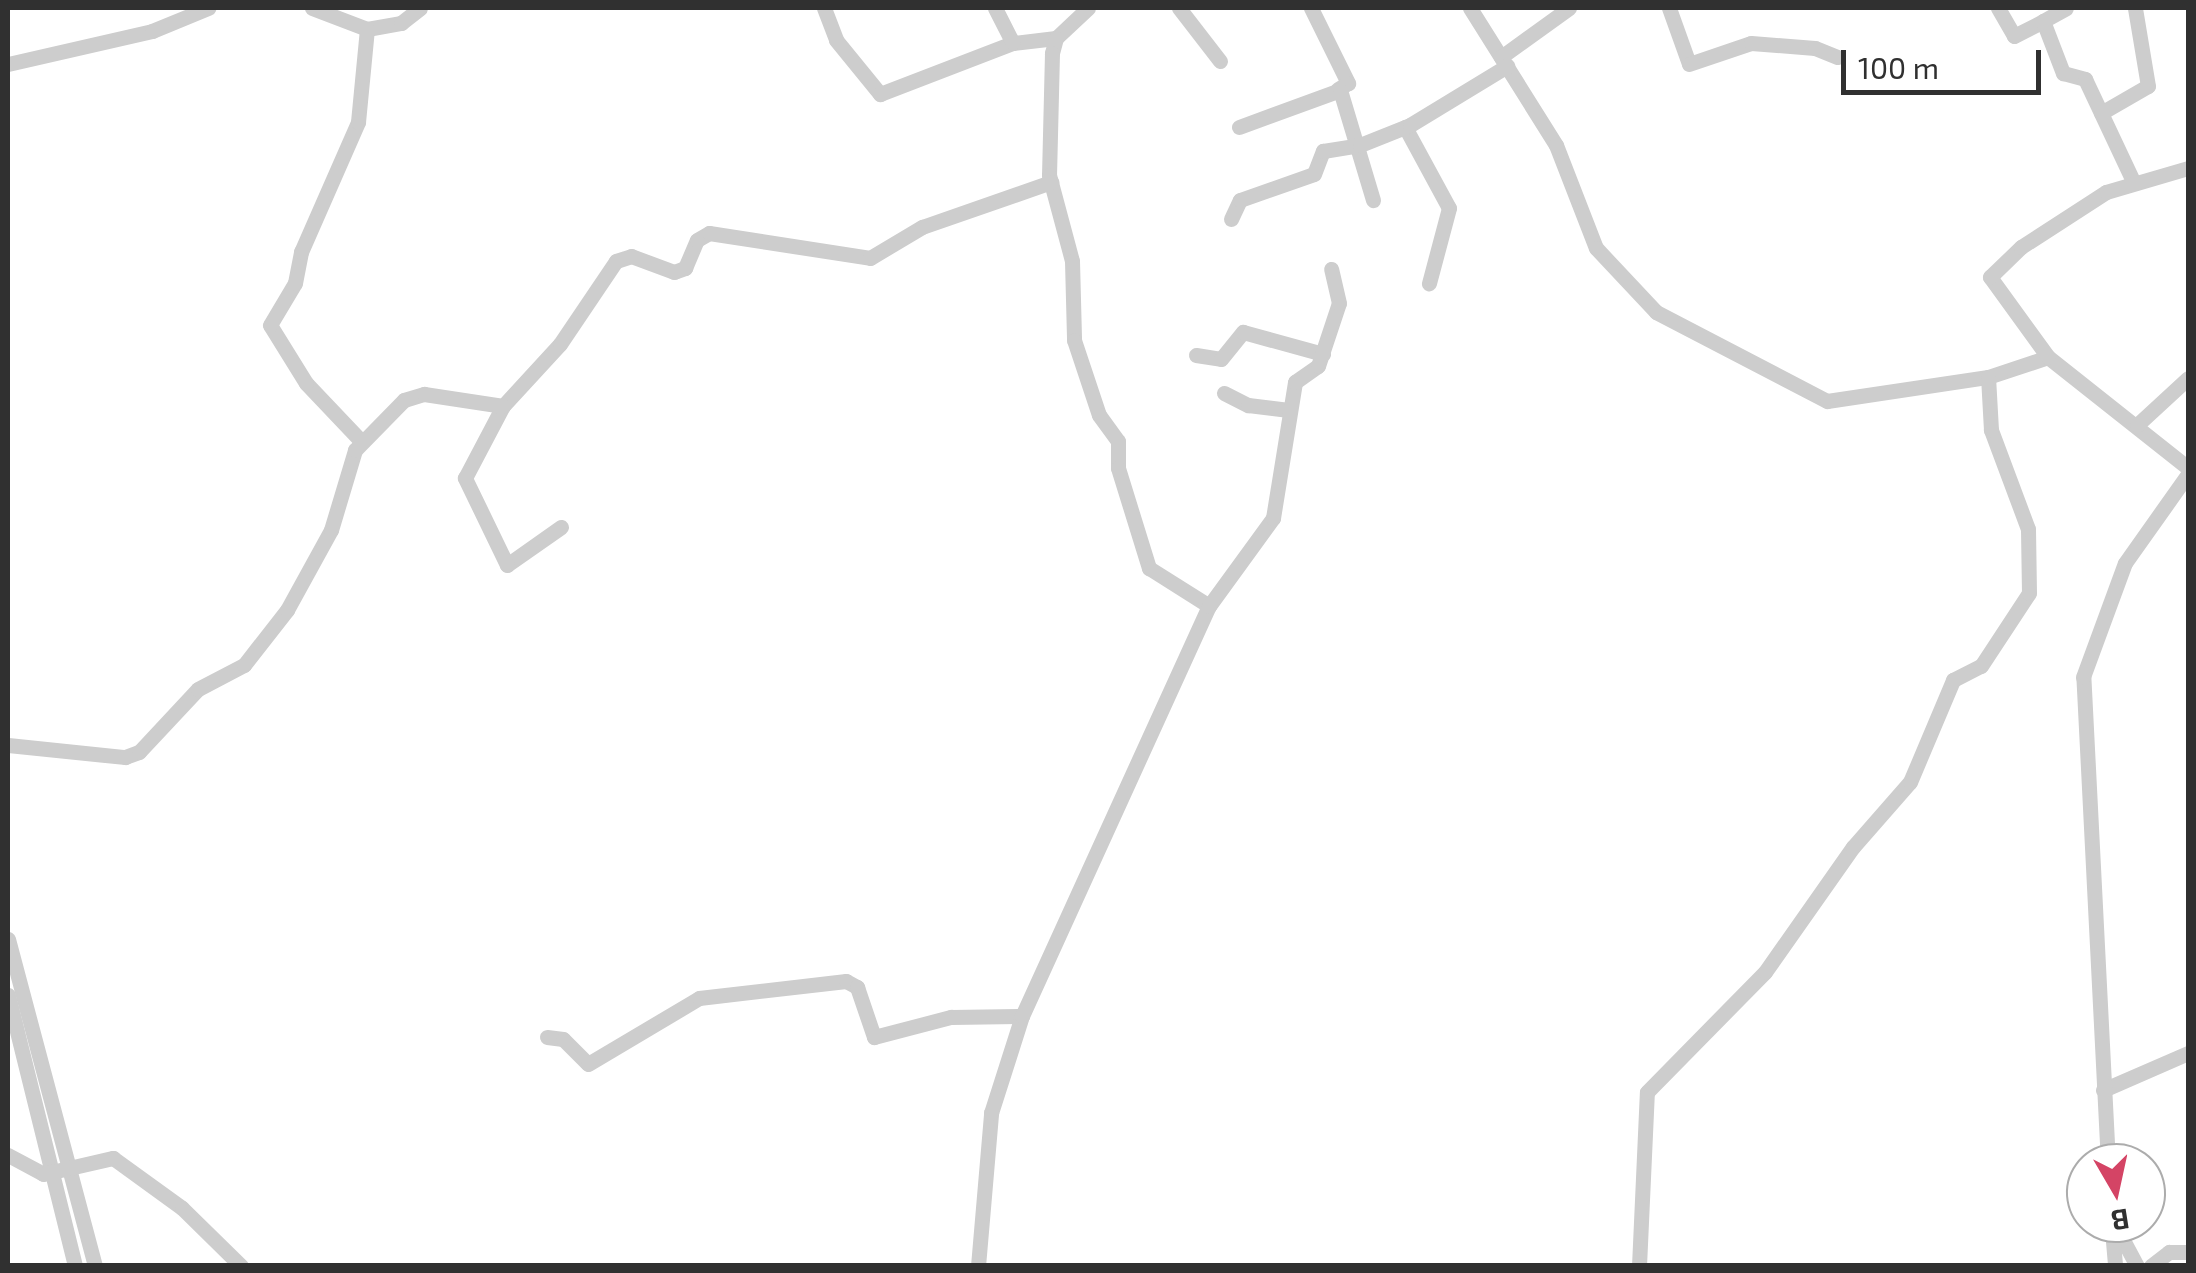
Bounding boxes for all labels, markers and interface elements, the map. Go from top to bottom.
scale bar [1846,30,2046,92]
text: 100 m [1858,49,1939,85]
north arrow [2066,1143,2166,1243]
text: B [2109,1202,2132,1239]

